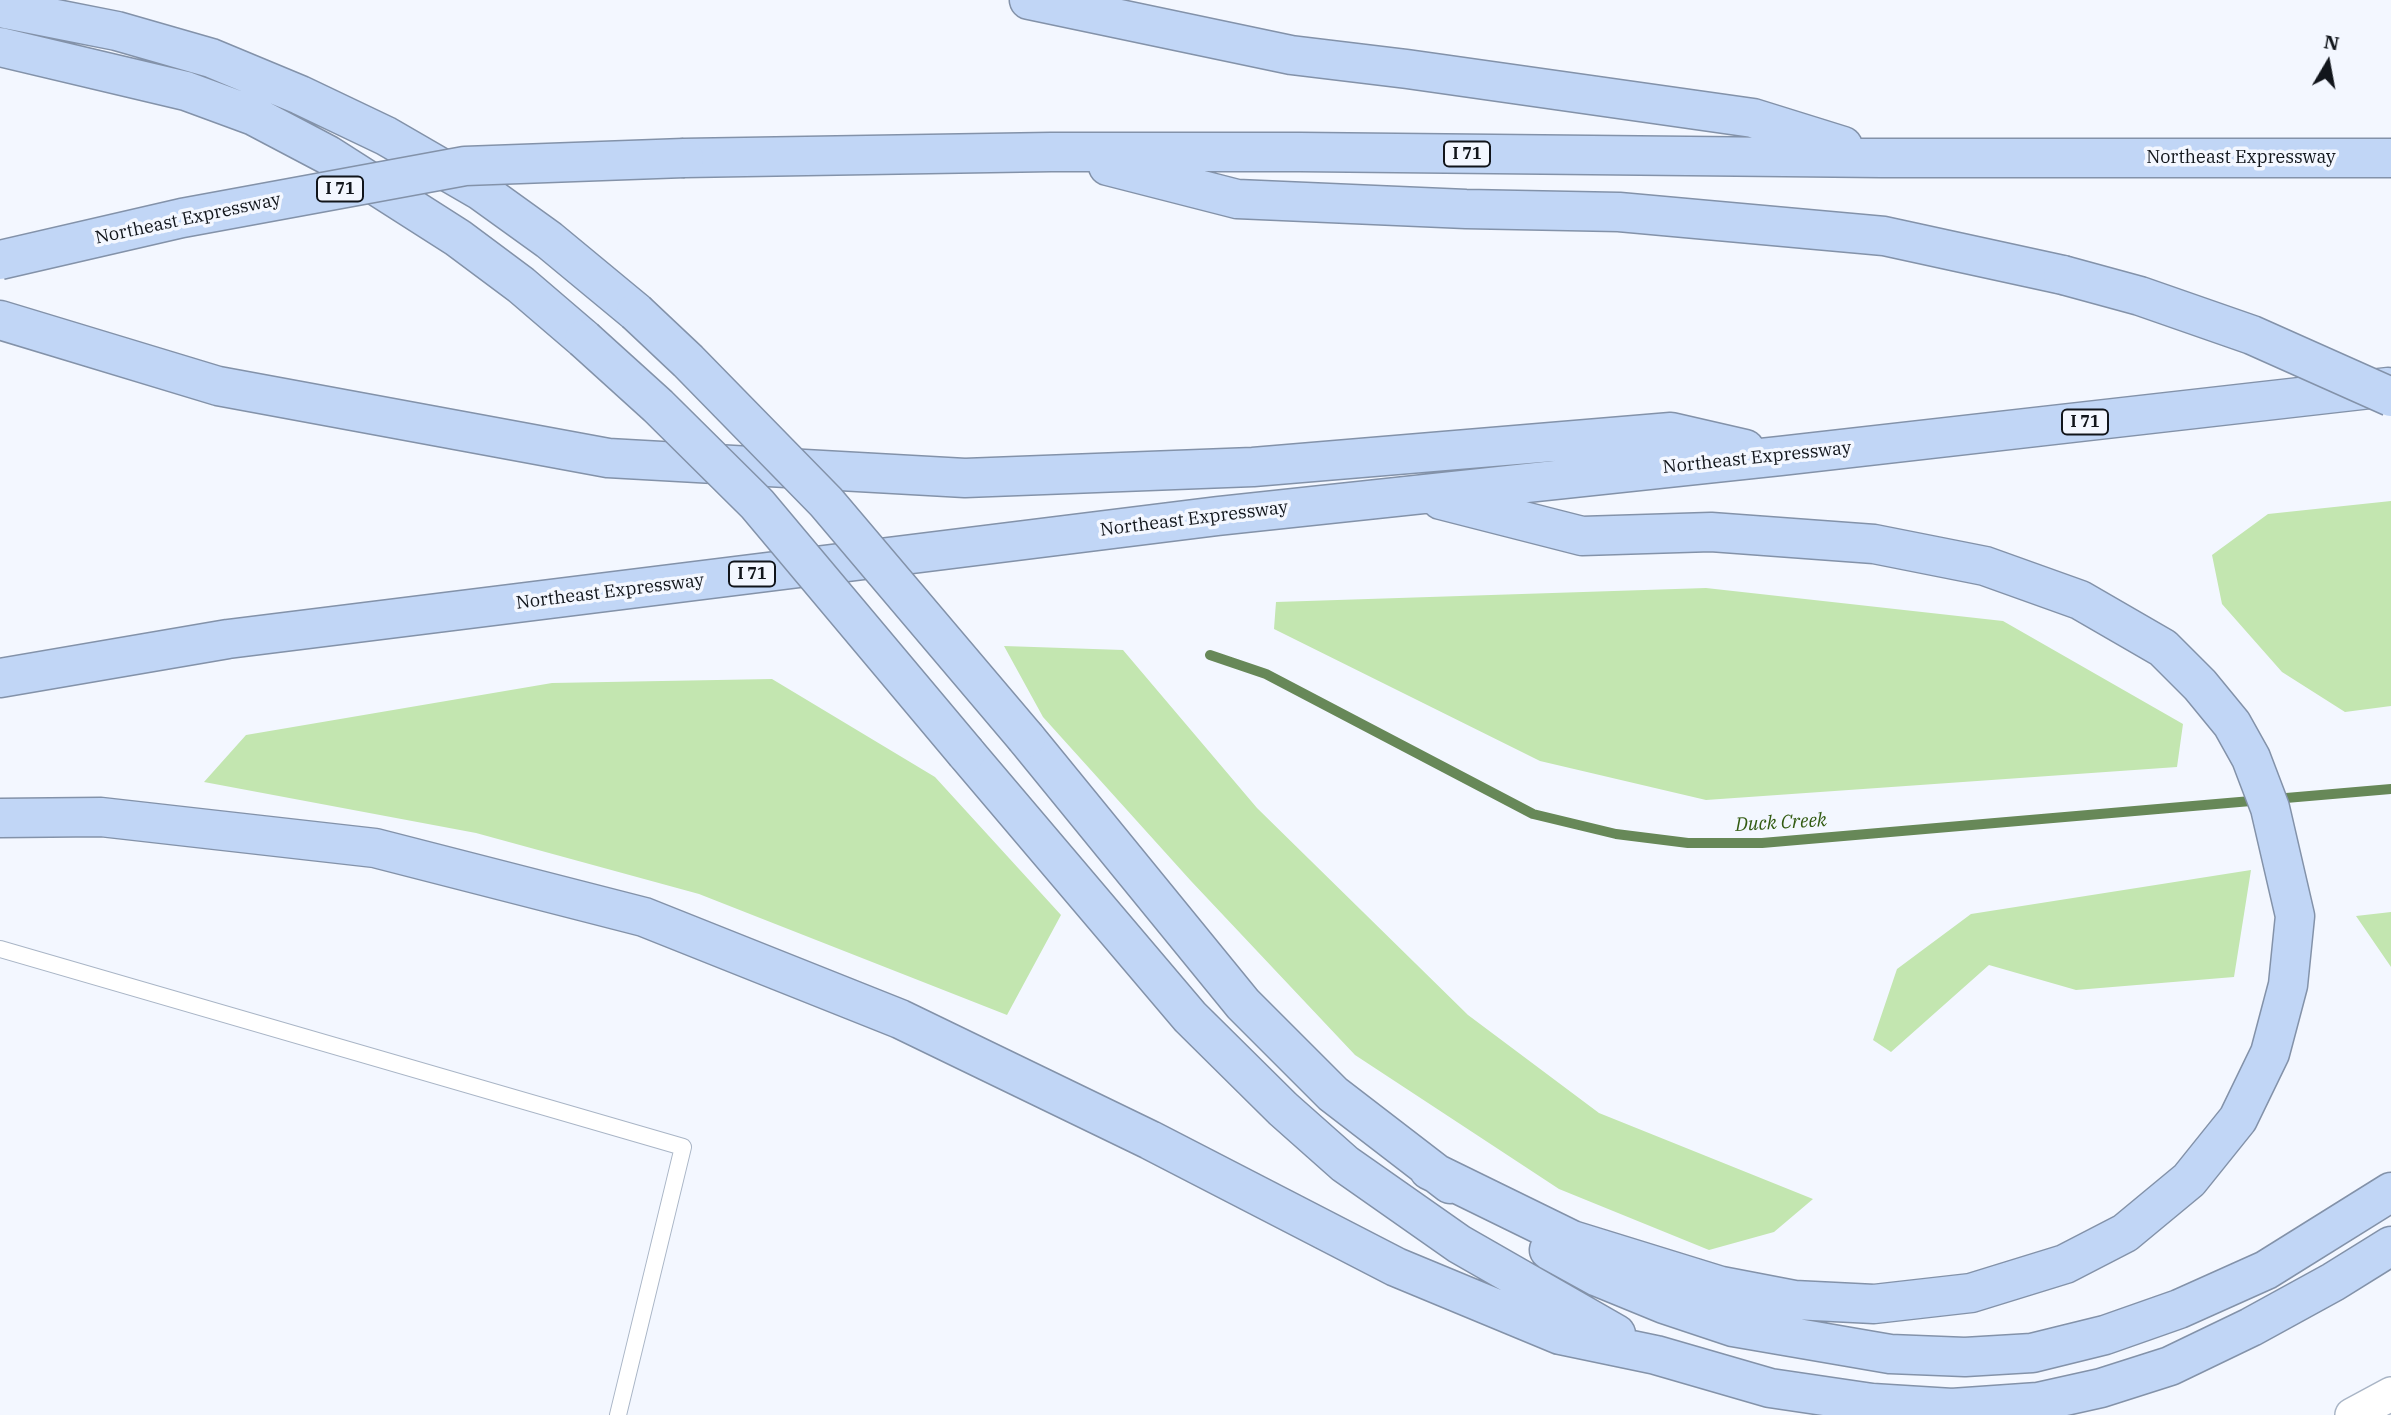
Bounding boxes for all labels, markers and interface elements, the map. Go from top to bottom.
north arrow [2293,28,2363,98]
text: N [2322,29,2341,55]
road number: I 71 [1444,142,1490,166]
street label: Northeast Expressway [2146,147,2336,169]
road number: I 71 [317,176,363,202]
street label: Northeast Expressway [93,189,283,249]
road number: I 71 [2062,410,2108,434]
street label: Northeast Expressway [1662,437,1852,479]
street label: Northeast Expressway [1099,497,1289,541]
road number: I 71 [729,562,775,586]
street label: Northeast Expressway [515,570,705,614]
water label: Duck Creek [1735,809,1827,837]

